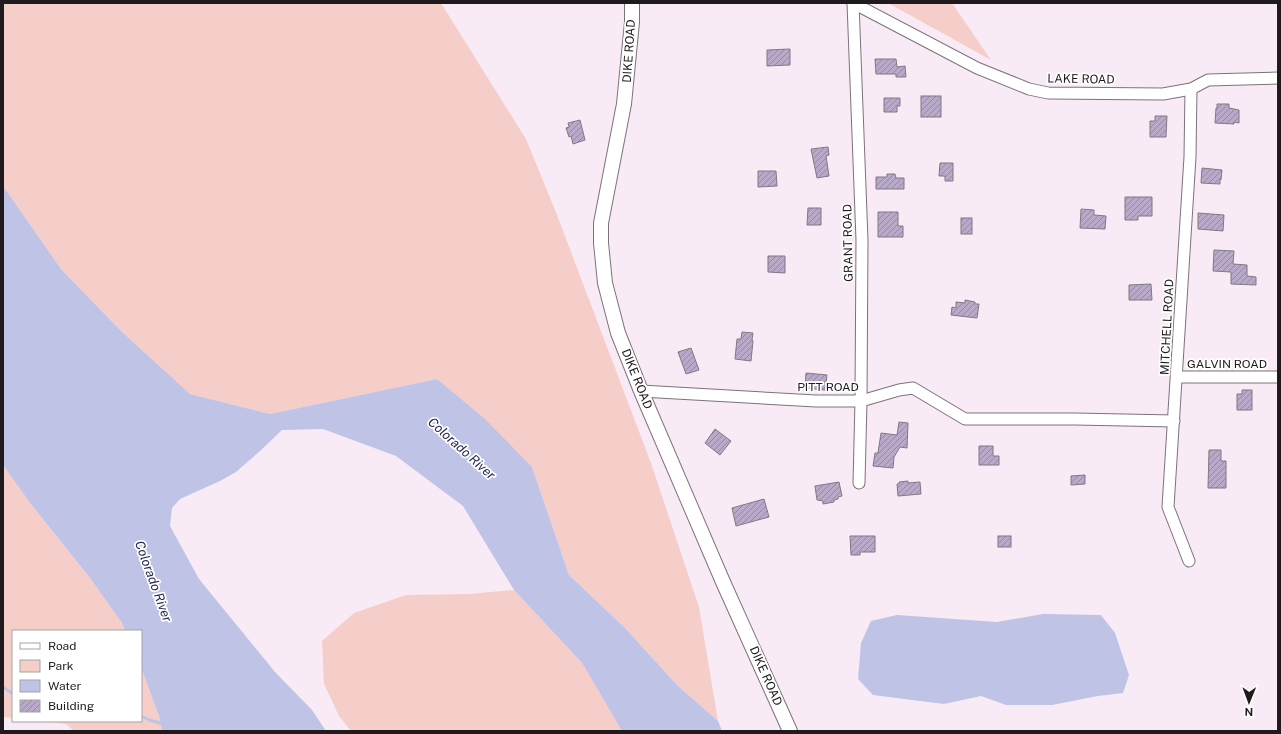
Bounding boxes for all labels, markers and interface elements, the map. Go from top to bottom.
street label: DIKE ROAD [620,19,638,83]
street label: LAKE ROAD [1047,71,1115,87]
street label: GRANT ROAD [840,204,856,282]
street label: MITCHELL ROAD [1157,279,1177,375]
street label: DIKE ROAD [619,347,655,411]
street label: GALVIN ROAD [1187,357,1267,371]
street label: PITT ROAD [797,380,859,394]
water label: Colorado River [425,414,498,483]
water label: Colorado River [132,539,175,624]
legend [12,630,142,722]
text: Road [48,639,76,653]
street label: DIKE ROAD [747,644,785,708]
text: Park [48,659,74,673]
text: Water [48,679,82,693]
north arrow [1229,682,1269,722]
text: Building [48,699,94,713]
text: N [1244,706,1253,718]

